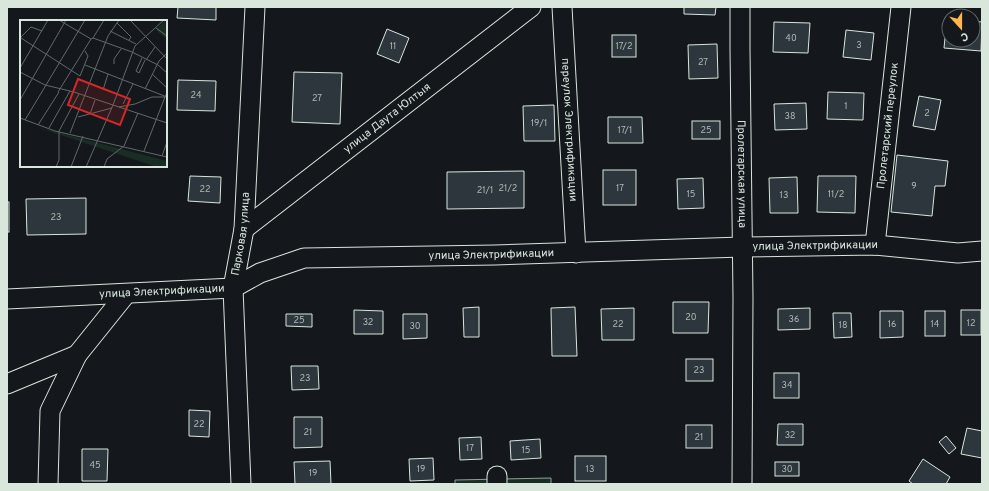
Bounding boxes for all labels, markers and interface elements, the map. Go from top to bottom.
north arrow [941,8,981,48]
inset map [20,20,167,167]
text: С [958,29,970,44]
house number: 40 [785,33,797,44]
house number: 3 [856,40,862,51]
house number: 11 [390,41,396,52]
house number: 17/2 [616,41,632,52]
house number: 27 [698,57,708,68]
street label: переулок Электрификации [558,58,580,202]
street label: Пролетарский переулок [874,62,902,190]
street label: улица Даута Юлтыя [341,80,434,156]
house number: 24 [190,90,202,101]
house number: 27 [312,93,322,104]
house number: 1 [844,101,848,112]
house number: 2 [924,108,930,119]
house number: 38 [785,111,795,122]
house number: 19/1 [531,118,547,129]
street label: Пролетарская улица [734,120,749,228]
house number: 17/1 [618,125,632,136]
house number: 25 [700,125,712,136]
house number: 9 [911,181,917,192]
house number: 21/2 [499,183,517,194]
house number: 17 [616,183,624,194]
house number: 22 [199,184,211,195]
house number: 21/1 [477,185,493,196]
house number: 15 [687,189,695,200]
house number: 11/2 [828,189,844,200]
house number: 13 [780,190,788,201]
street label: Парковая улица [228,192,253,277]
house number: 23 [51,212,61,223]
street label: улица Электрификации [752,238,878,254]
street label: улица Электрификации [428,246,554,263]
street label: улица Электрификации [99,281,225,302]
house number: 20 [685,312,697,323]
house number: 36 [789,314,799,325]
house number: 25 [293,315,305,326]
house number: 32 [363,317,373,328]
house number: 12 [967,318,975,329]
house number: 22 [612,319,624,330]
house number: 16 [888,319,896,330]
house number: 14 [931,319,940,330]
house number: 18 [839,320,847,331]
house number: 30 [409,321,421,332]
house number: 23 [694,365,704,376]
house number: 23 [300,373,310,384]
house number: 34 [781,380,793,391]
house number: 22 [193,419,205,430]
house number: 21 [304,427,312,438]
house number: 32 [785,430,795,441]
house number: 21 [695,432,703,443]
house number: 17 [466,443,474,454]
house number: 15 [522,445,530,456]
house number: 45 [89,460,101,471]
house number: 19 [417,464,425,475]
house number: 13 [586,464,594,475]
house number: 30 [781,464,793,475]
house number: 19 [309,468,317,479]

